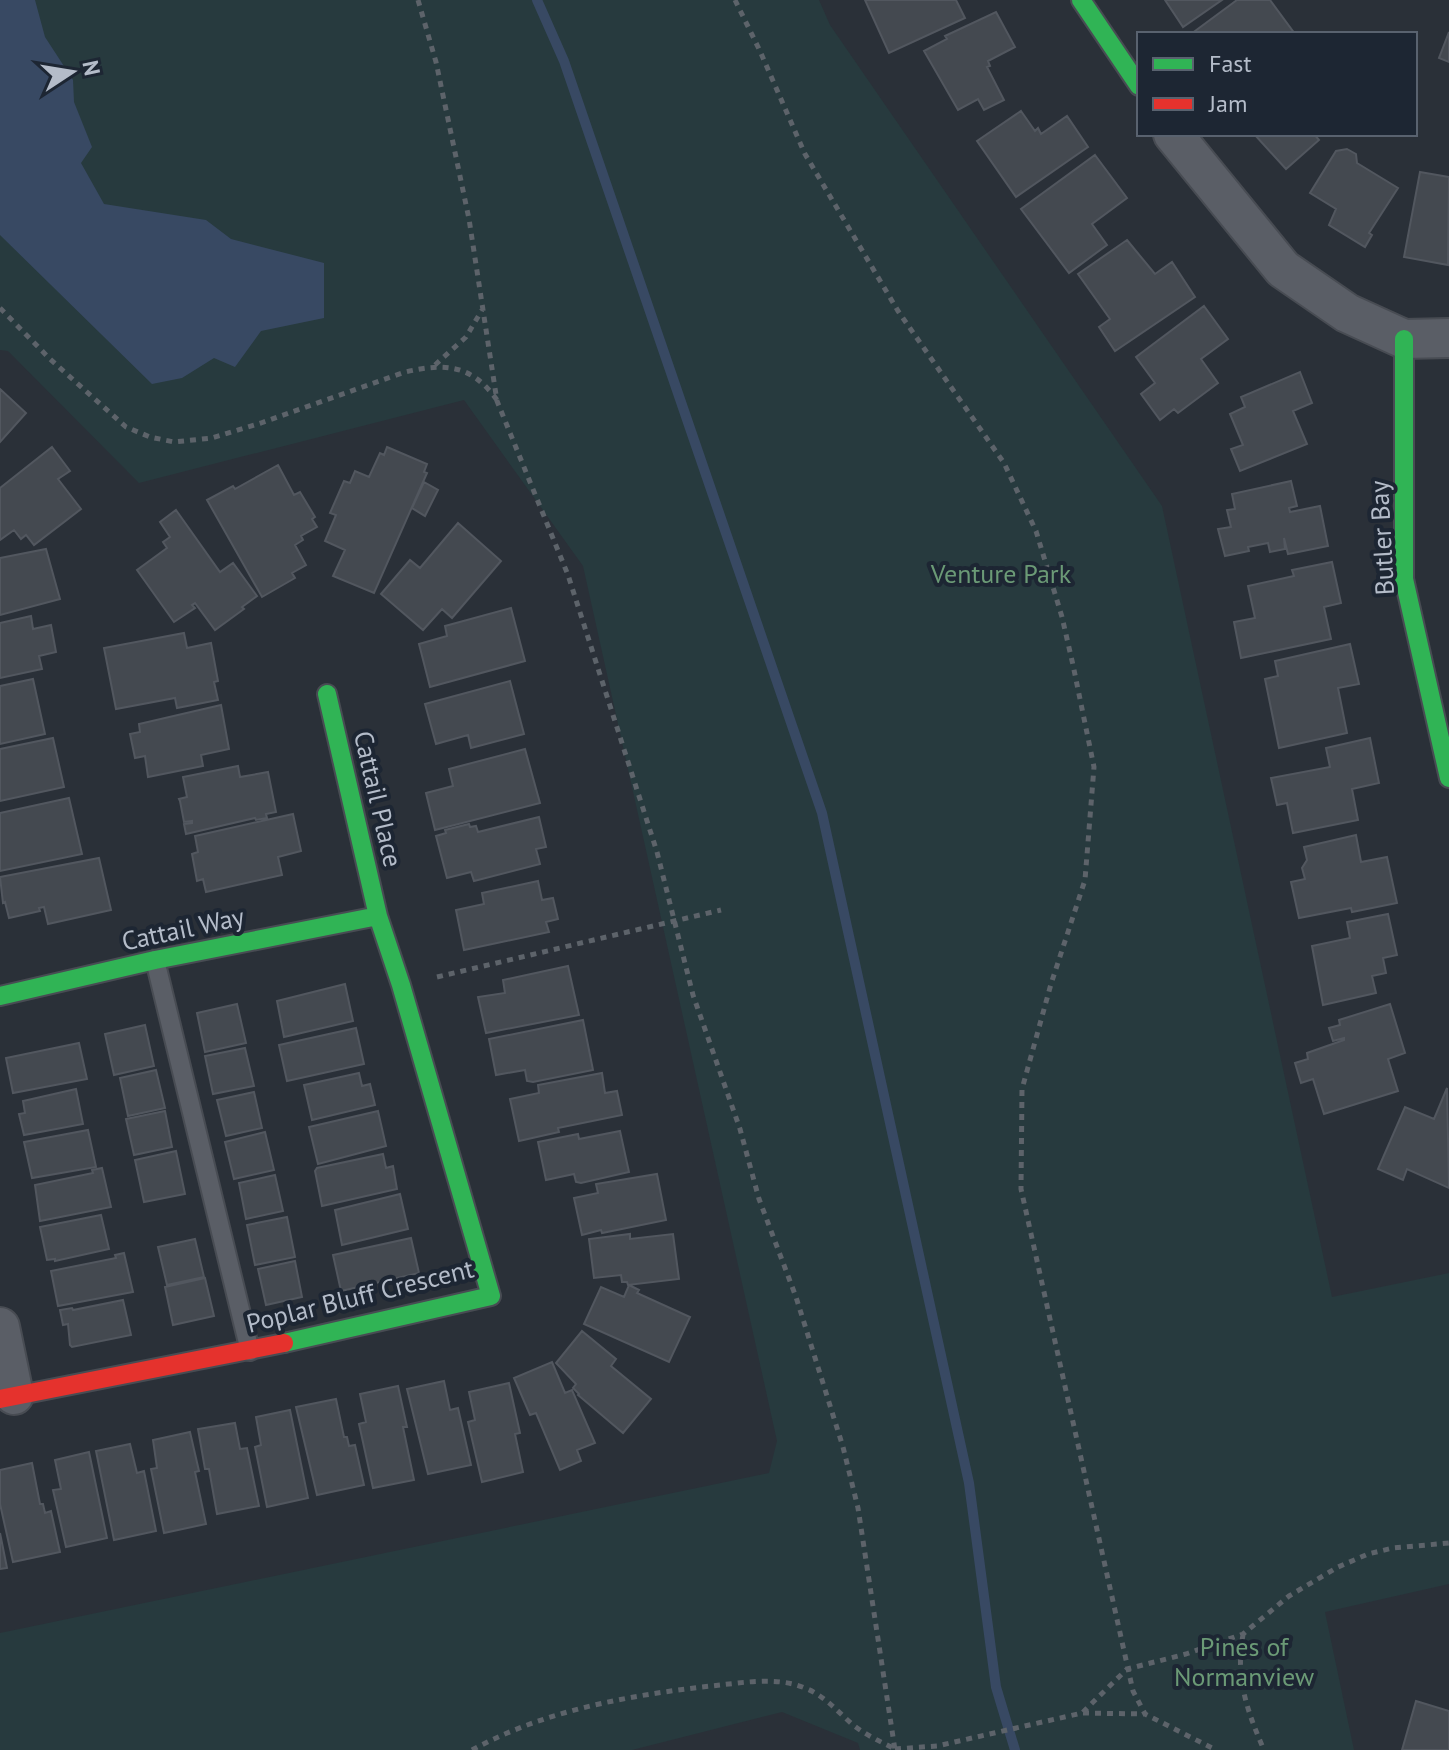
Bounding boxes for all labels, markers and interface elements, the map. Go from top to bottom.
north arrow [32,32,112,112]
legend [1137,32,1417,136]
text: Fast [1209,48,1252,79]
text: N [76,58,107,78]
text: Jam [1208,88,1247,119]
street label: Butler Bay [1362,480,1401,596]
park label: Venture Park [930,557,1072,590]
street label: Cattail Place [347,728,410,870]
street label: Cattail Way [119,899,247,958]
street label: Poplar Bluff Crescent [243,1251,477,1340]
park label: Pines of Normanview [1174,1630,1314,1693]

